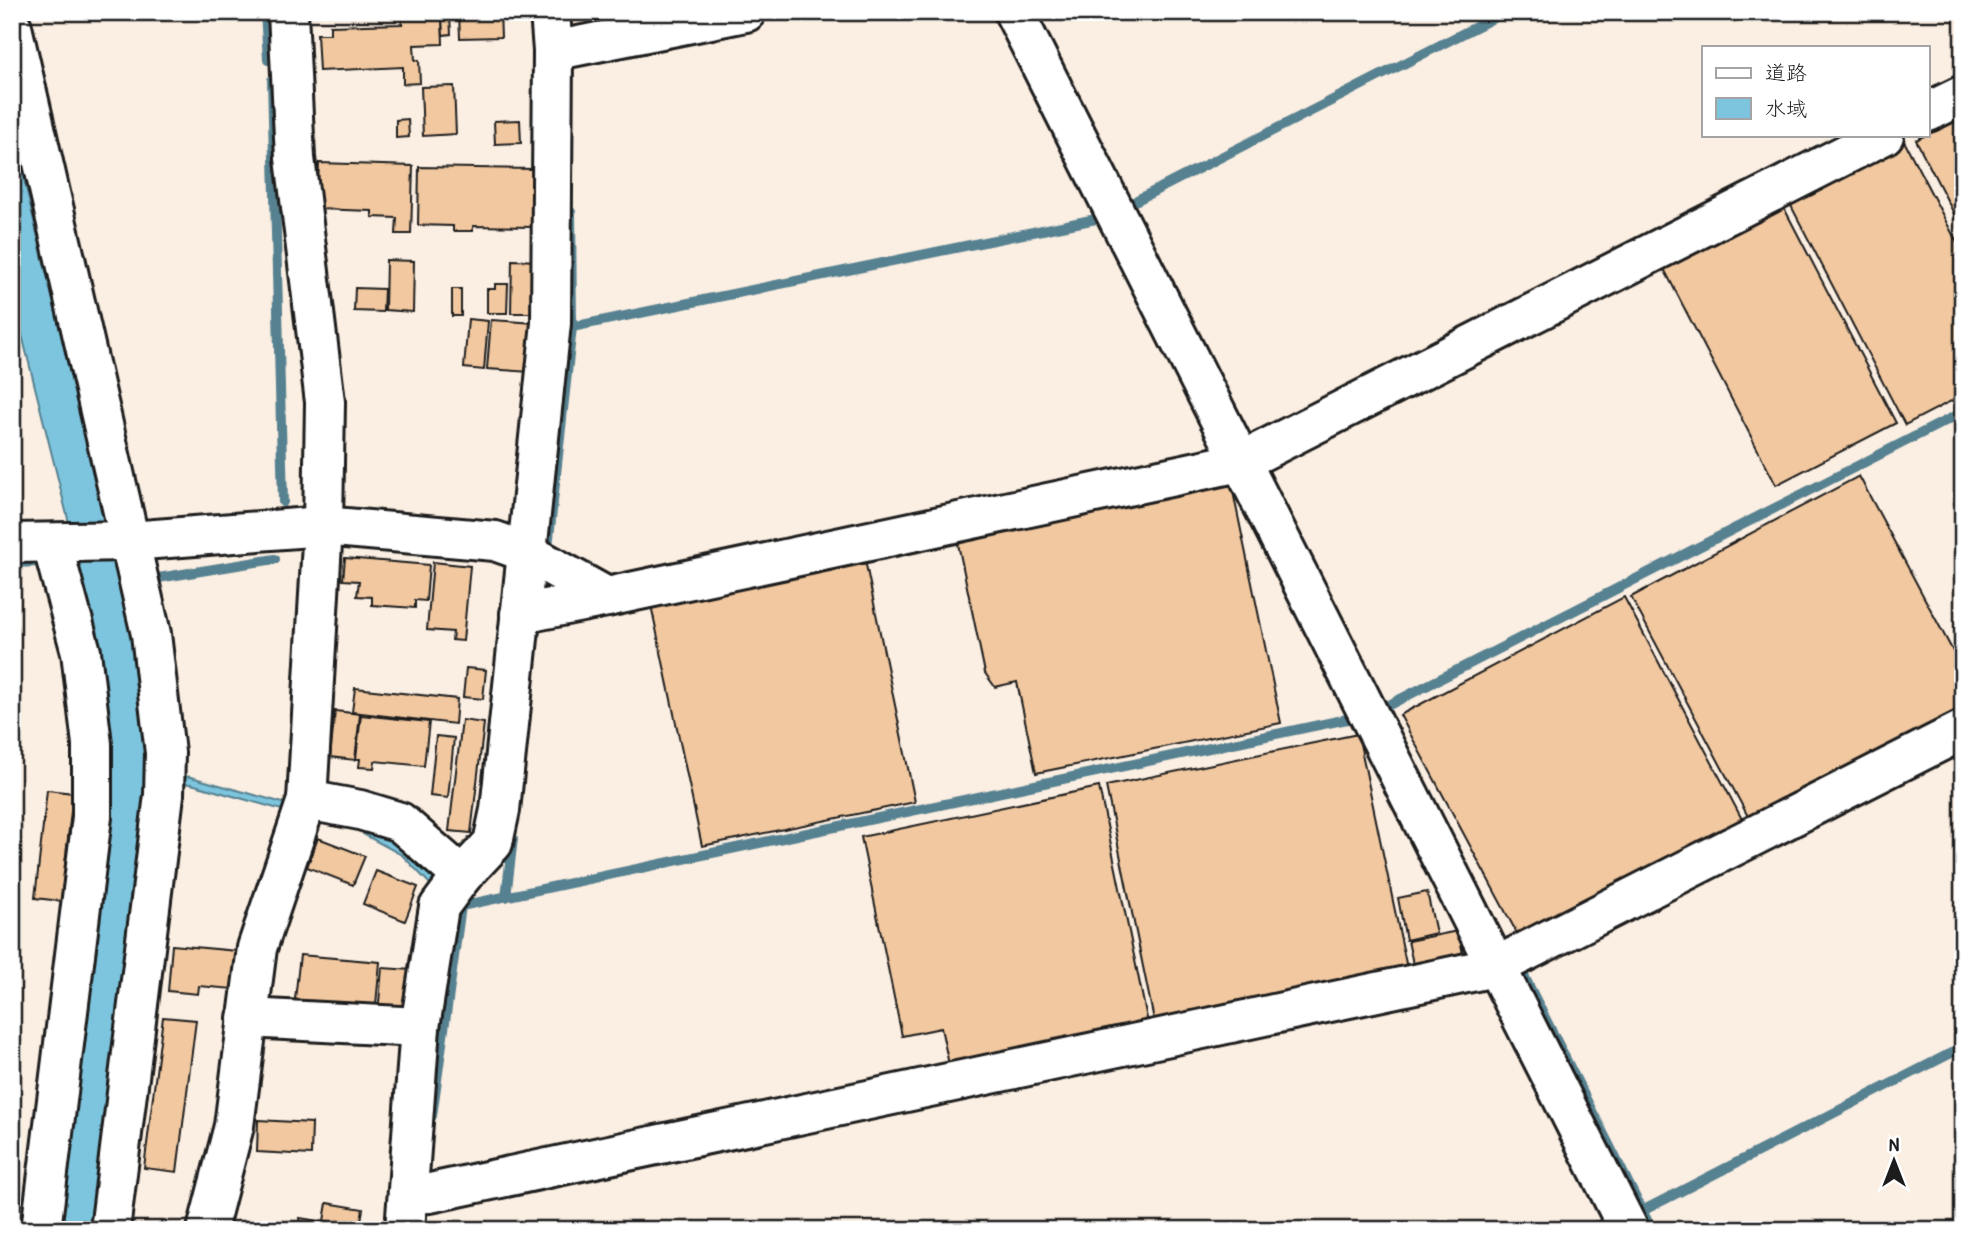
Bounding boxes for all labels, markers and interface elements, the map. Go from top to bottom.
legend [1702,46,1930,136]
text: 道路 [1765,58,1807,87]
text: 水域 [1765,94,1807,123]
north arrow [1860,1126,1930,1196]
text: N [1889,1131,1899,1157]

